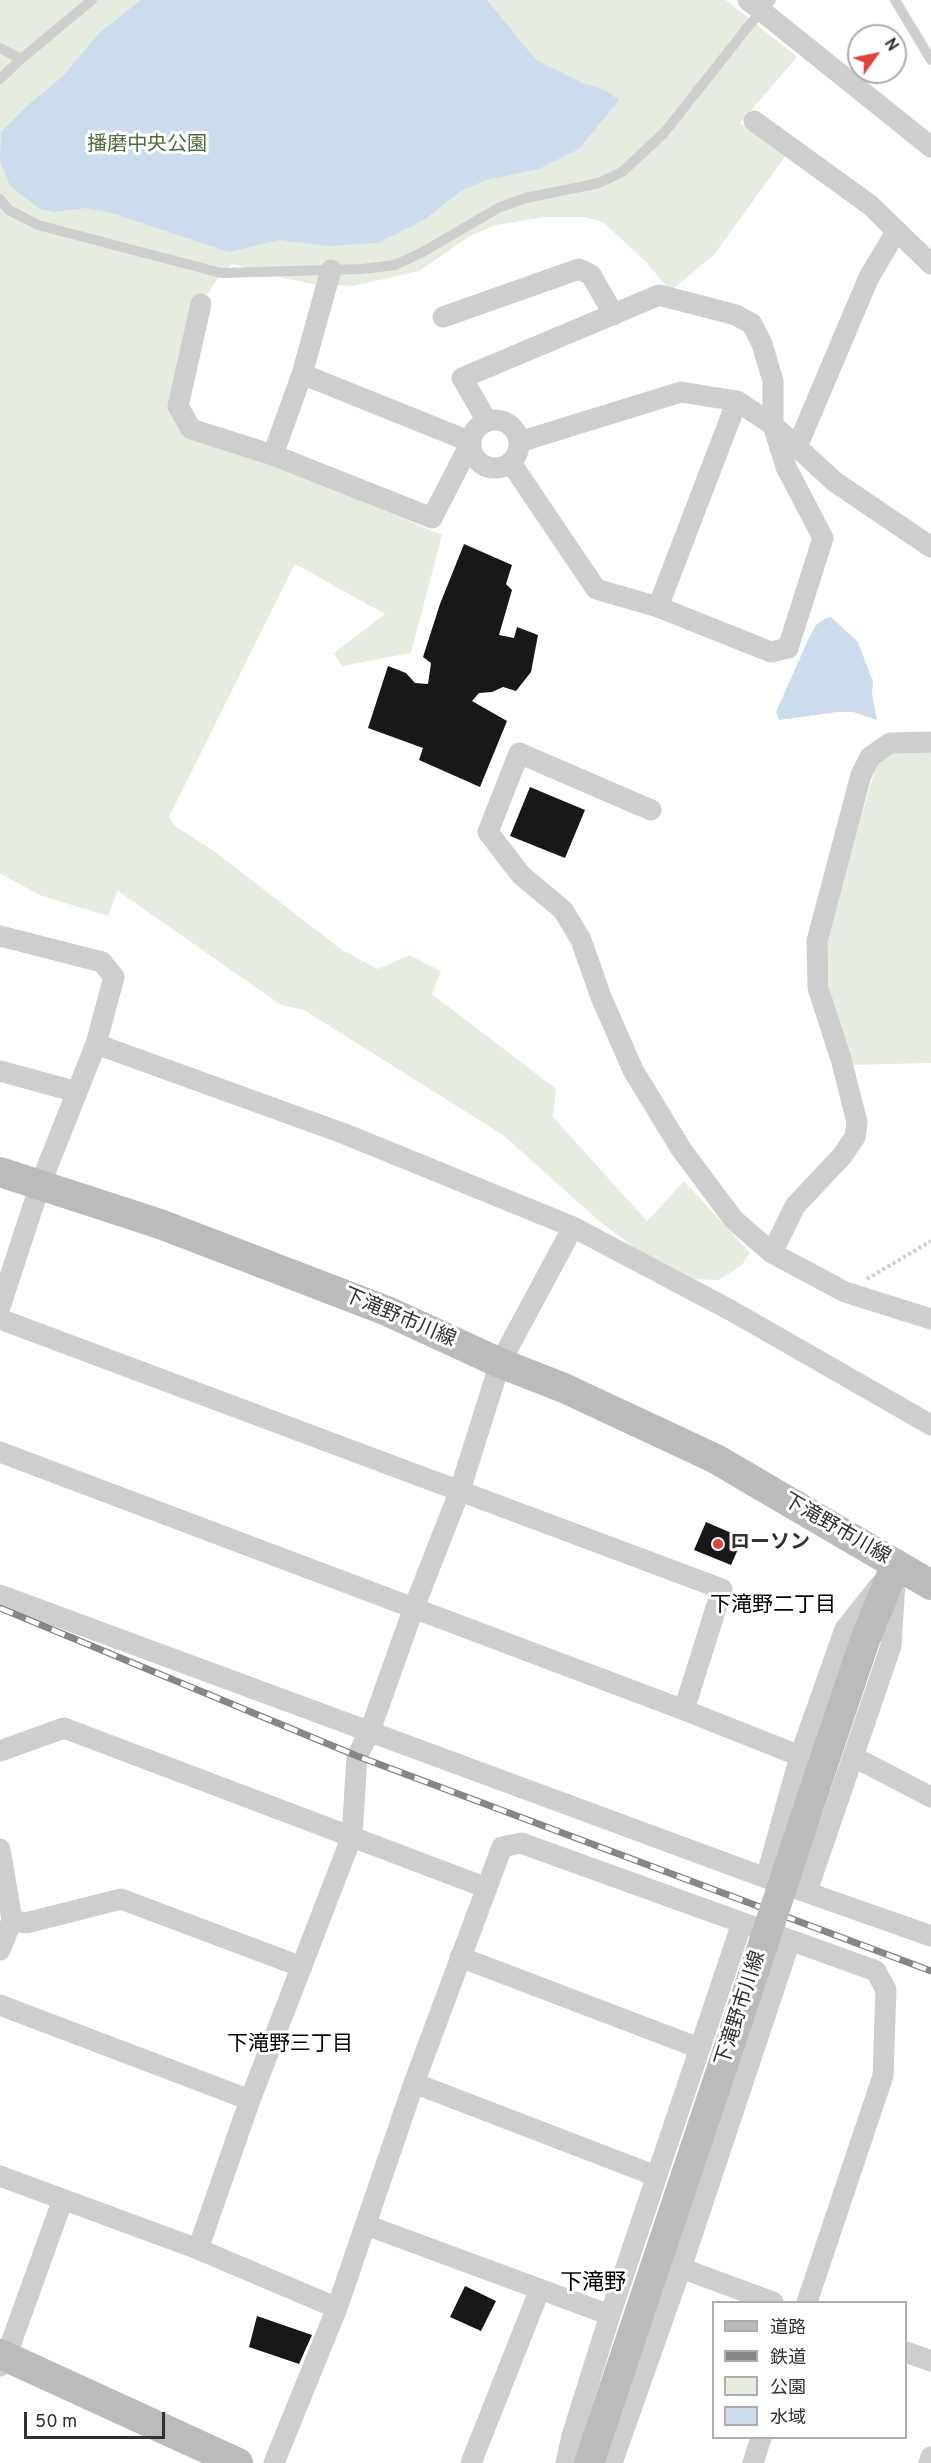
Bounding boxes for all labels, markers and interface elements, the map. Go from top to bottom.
north arrow [847,24,907,84]
text: N [879,35,902,56]
park label: 播磨中央公園 [87,134,207,158]
street label: 下滝野市川線 [339,1285,459,1353]
street label: 下滝野市川線 [778,1490,894,1570]
place label: ローソン [730,1532,810,1556]
marker: ローソン [711,1537,725,1551]
district label: 下滝野二丁目 [710,1594,836,1620]
street label: 下滝野市川線 [712,1948,772,2070]
district label: 下滝野三丁目 [227,2033,353,2059]
district label: 下滝野 [560,2272,626,2298]
legend [712,2301,907,2439]
text: 道路 [770,2317,806,2340]
text: 鉄道 [770,2347,806,2370]
text: 公園 [770,2377,806,2400]
scale bar [27,2400,168,2438]
text: 水域 [770,2407,806,2430]
text: 50 m [35,2411,77,2434]

